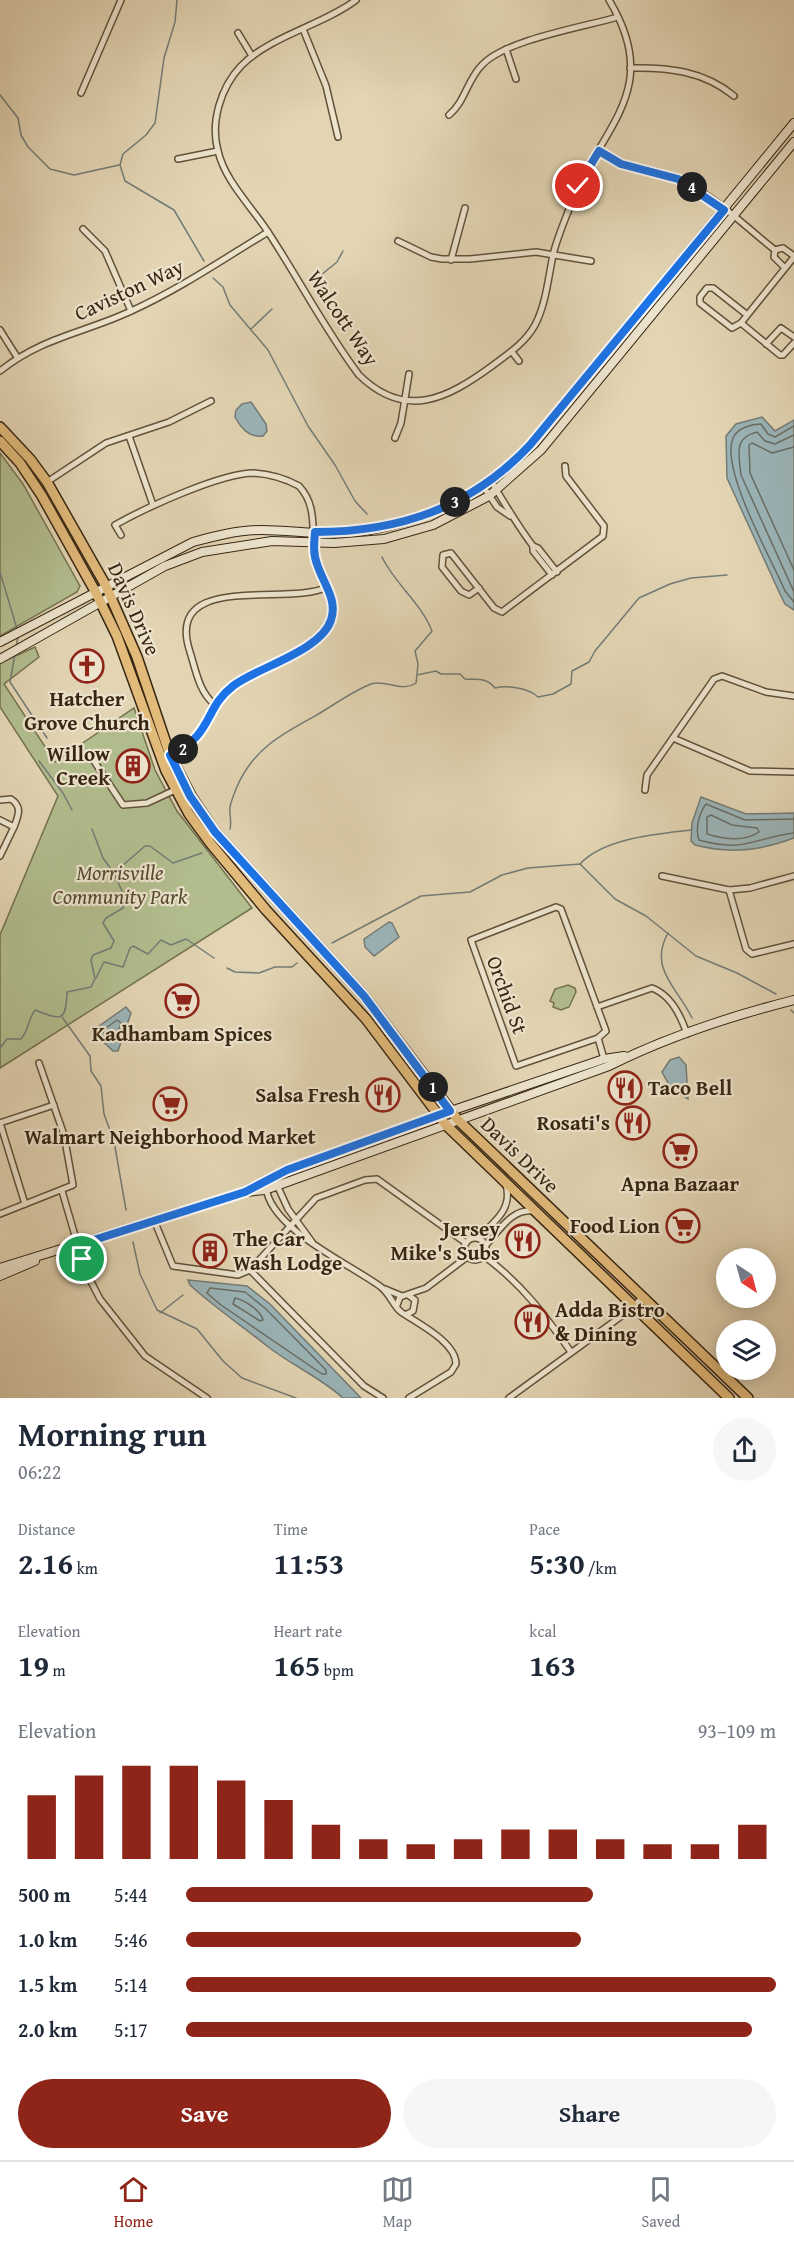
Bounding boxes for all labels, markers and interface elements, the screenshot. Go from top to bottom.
pin [552,160,603,211]
icon: check [561,169,594,202]
pin: 4 [677,172,707,202]
text: 4 [688,175,696,199]
street label: Caviston Way [69,250,189,328]
street label: Walcott Way [300,264,387,372]
pin: 3 [440,487,470,517]
text: 3 [451,490,459,514]
street label: Davis Drive [100,557,169,660]
church icon: Hatcher Grove Church [69,648,105,684]
place label: Hatcher Grove Church [24,683,150,738]
pin: 2 [168,734,198,764]
text: 2 [179,737,187,761]
place label: Willow Creek [47,738,111,793]
building icon: Willow Creek [115,748,151,784]
park label: Morrisville Community Park [53,857,188,912]
street label: Orchid St [479,951,536,1039]
supermarket icon: Kadhambam Spices [164,983,200,1019]
place label: Kadhambam Spices [92,1018,272,1049]
restaurant icon: Taco Bell [607,1070,643,1106]
pin: 1 [418,1072,448,1102]
place label: Taco Bell [648,1072,733,1103]
text: 1 [429,1075,437,1099]
restaurant icon: Salsa Fresh [365,1077,401,1113]
place label: Salsa Fresh [255,1079,361,1110]
supermarket icon: Walmart Neighborhood Market [152,1086,188,1122]
restaurant icon: Rosati's [615,1105,651,1141]
place label: Rosati's [537,1107,610,1138]
street label: Davis Drive [474,1109,567,1200]
place label: Walmart Neighborhood Market [24,1121,316,1152]
supermarket icon: Apna Bazaar [662,1133,698,1169]
place label: Apna Bazaar [621,1168,739,1199]
supermarket icon: Food Lion [665,1208,701,1244]
place label: Food Lion [570,1210,661,1241]
place label: Jersey Mike's Subs [391,1213,500,1268]
place label: The Car Wash Lodge [233,1223,342,1278]
restaurant icon: Jersey Mike's Subs [505,1223,541,1259]
pin [56,1233,107,1284]
building icon: The Car Wash Lodge [192,1233,228,1269]
icon: arrive [65,1242,98,1275]
north arrow [716,1248,776,1308]
map controls [716,1248,776,1380]
place label: Adda Bistro & Dining [555,1294,665,1349]
restaurant icon: Adda Bistro & Dining [514,1304,550,1340]
button: layers [716,1320,776,1380]
text: Morning run [18,1410,207,1458]
button: share [713,1418,776,1481]
text: 06:22 [18,1457,61,1486]
text: Distance [18,1517,75,1541]
text: Time [274,1517,308,1541]
text: Pace [529,1517,560,1541]
text: 2.16 [18,1541,73,1585]
text: 11:53 [274,1541,344,1585]
text: 5:30 [529,1541,584,1585]
text: km [73,1556,98,1580]
text: /km [584,1556,617,1580]
text: Elevation [18,1619,81,1643]
text: Heart rate [274,1619,342,1643]
text: kcal [529,1619,557,1643]
text: 19 [18,1643,49,1687]
text: 165 [274,1643,320,1687]
text: 163 [529,1643,576,1687]
text: m [49,1658,66,1682]
text: bpm [320,1658,354,1682]
text: Elevation [18,1716,96,1745]
text: 93–109 m [698,1716,776,1745]
text: 500 m [18,1880,71,1909]
text: 5:44 [114,1880,148,1909]
text: 1.0 km [18,1925,77,1954]
text: 5:46 [114,1925,148,1954]
text: 1.5 km [18,1970,77,1999]
text: 5:14 [114,1970,148,1999]
text: 2.0 km [18,2015,77,2044]
text: 5:17 [114,2015,148,2044]
button: Save [18,2079,391,2148]
button: Share [403,2079,776,2148]
tab: Home [114,2173,153,2233]
tab: Map [381,2173,414,2233]
tab: Saved [641,2173,680,2233]

